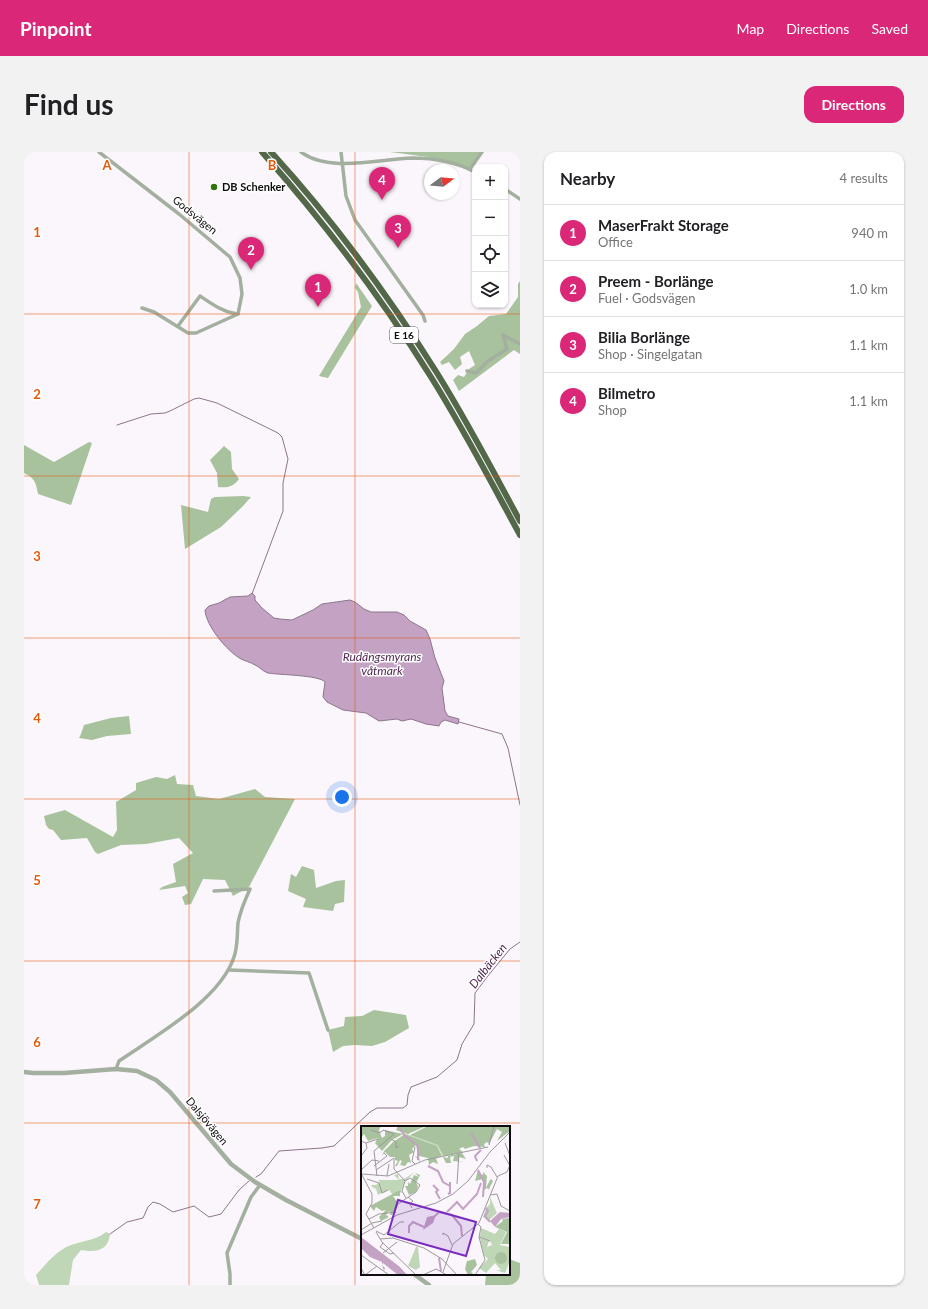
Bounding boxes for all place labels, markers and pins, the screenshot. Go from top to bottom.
pin: 4 [369,167,395,200]
place label: DB Schenker [222,180,286,193]
marker: DB Schenker [209,182,219,192]
pin: 3 [385,215,411,248]
pin: 2 [238,237,264,270]
pin: 1 [305,274,331,307]

